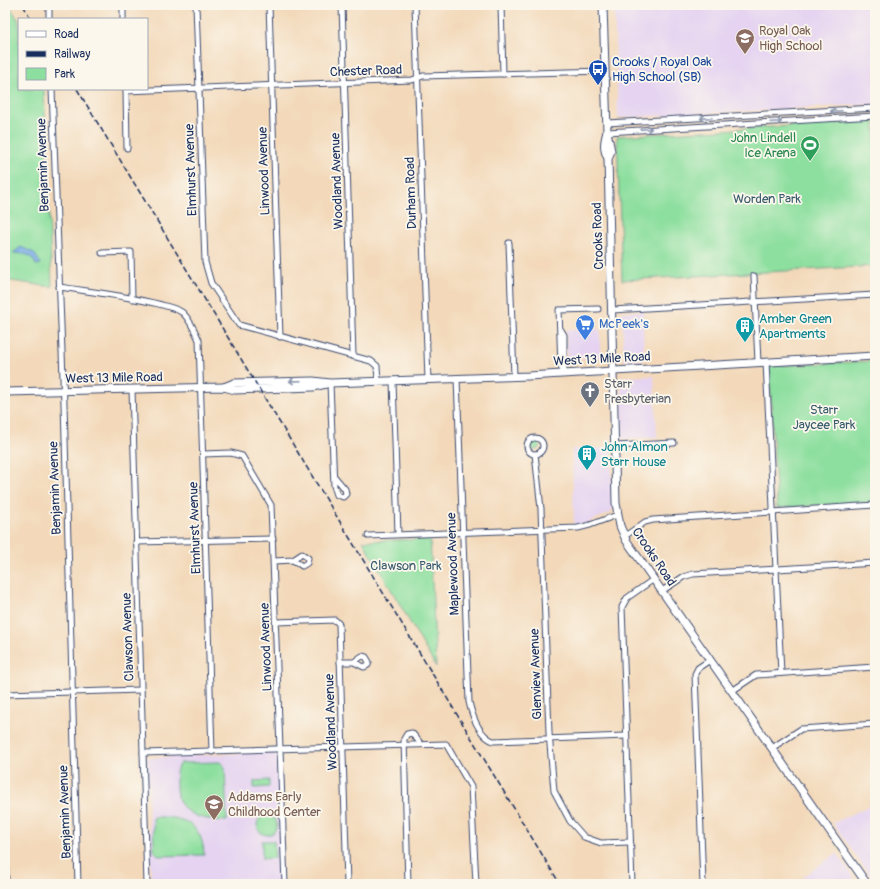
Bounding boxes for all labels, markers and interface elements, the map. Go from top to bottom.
legend [18,18,148,90]
place label: Royal Oak High School [759,23,822,54]
text: Road [54,27,79,42]
school or university icon: Royal Oak High School [734,27,756,55]
text: Railway [54,47,90,62]
place label: Crooks / Royal Oak High School (SB) [612,54,712,85]
bus stop icon: Crooks / Royal Oak High School (SB) [587,58,609,86]
street label: Chester Road [330,62,402,80]
text: Park [54,67,75,82]
one-way arrow [830,107,843,114]
one-way arrow [700,114,713,121]
street label: Benjamin Avenue [33,117,53,212]
one-way arrow [769,118,782,125]
street label: Elmhurst Avenue [181,123,201,217]
street label: Linwood Avenue [254,126,274,216]
one-way arrow [639,126,652,133]
place label: John Lindell Ice Arena [731,130,796,161]
street label: Woodland Avenue [327,132,347,230]
sports icon: John Lindell Ice Arena [799,134,821,162]
street label: Durham Road [402,156,420,230]
park label: Worden Park [733,191,802,207]
street label: Crooks Road [589,202,607,270]
place label: Amber Green Apartments [759,311,832,342]
supermarket icon: McPeek's [574,313,596,341]
building icon: Amber Green Apartments [734,315,756,343]
place label: McPeek's [599,316,649,332]
street label: West 13 Mile Road [553,348,651,370]
street label: West 13 Mile Road [65,369,163,387]
place label: Starr Presbyterian [604,376,671,407]
one-way arrow [289,377,302,385]
church icon: Starr Presbyterian [579,380,601,408]
park label: Starr Jaycee Park [793,402,856,433]
place label: John Almon Starr House [601,439,668,470]
street label: Benjamin Avenue [45,440,65,535]
building icon: John Almon Starr House [576,443,598,471]
street label: Elmhurst Avenue [185,481,205,575]
street label: Maplewood Avenue [443,512,463,616]
street label: Crooks Road [629,525,679,589]
park label: Clawson Park [370,558,442,574]
street label: Clawson Avenue [118,592,138,682]
street label: Linwood Avenue [256,602,276,692]
street label: Glenview Avenue [526,628,546,720]
street label: Woodland Avenue [321,673,341,771]
street label: Benjamin Avenue [55,764,75,859]
place label: Addams Early Childhood Center [228,789,321,820]
school or university icon: Addams Early Childhood Center [203,793,225,821]

